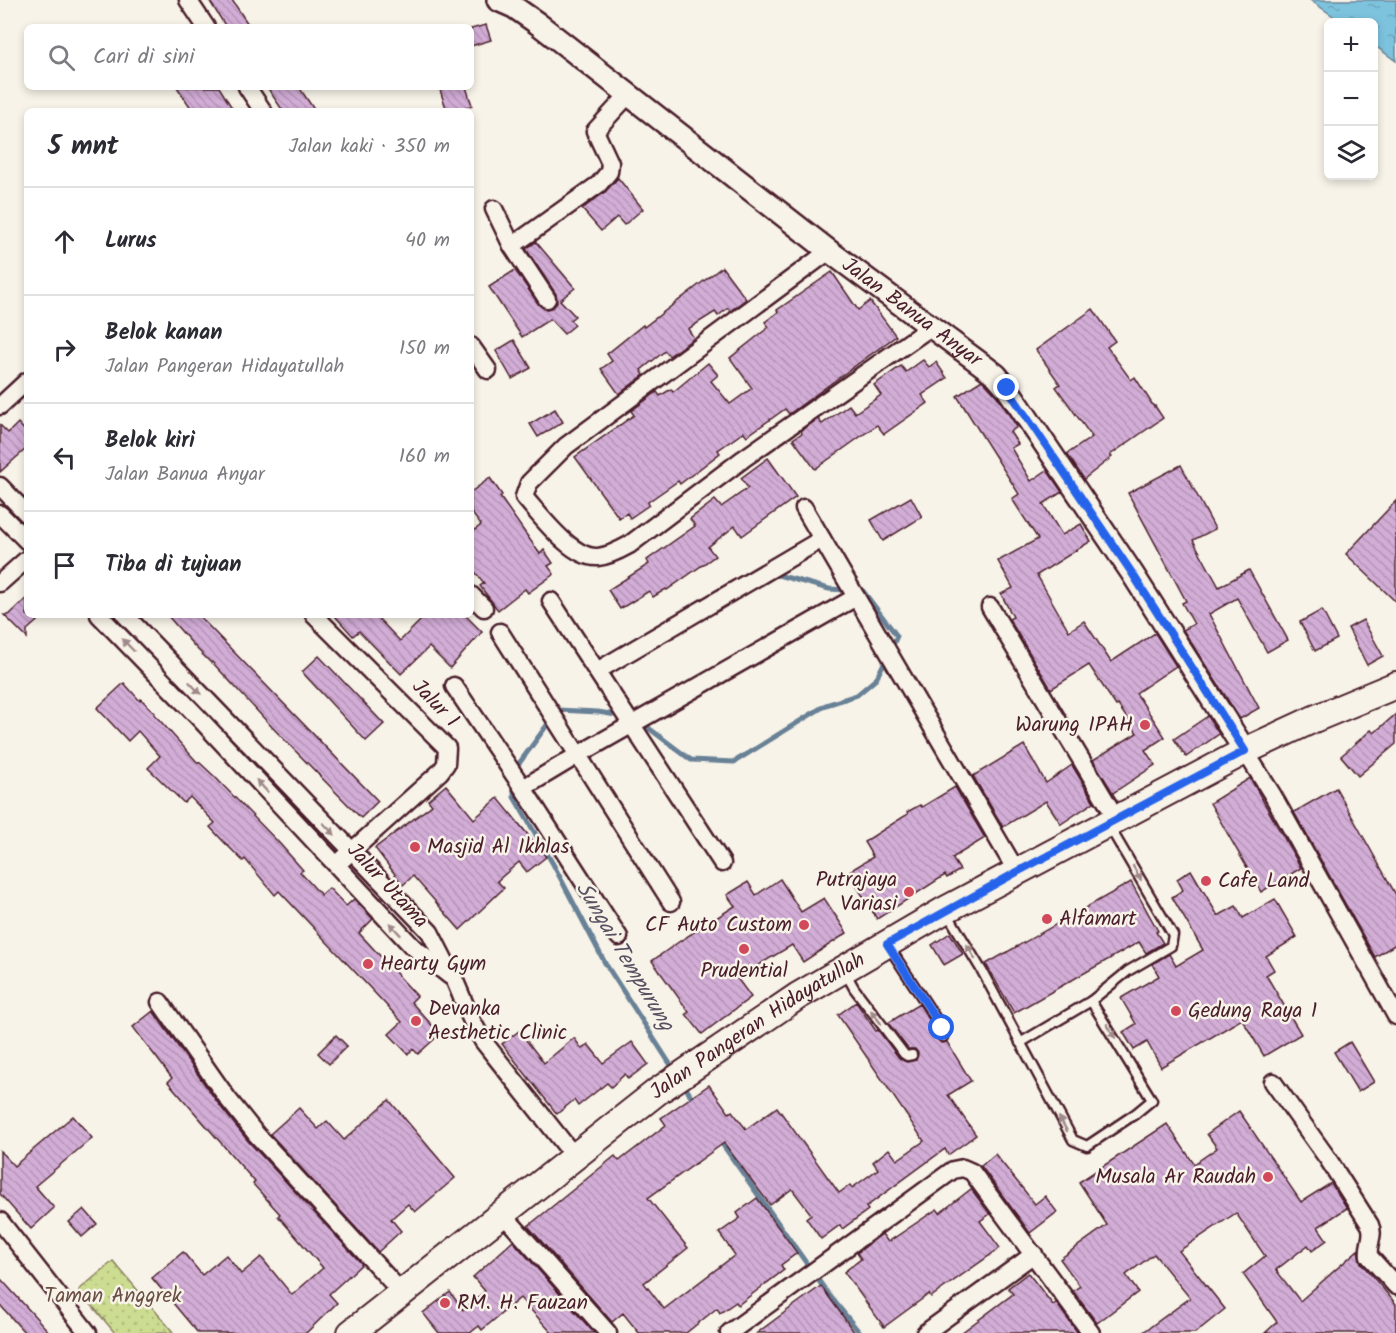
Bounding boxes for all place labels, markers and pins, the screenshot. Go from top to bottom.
place label: Warung IPAH [1015,709,1133,742]
marker: Warung IPAH [1138,718,1152,732]
place label: Masjid Al Ikhlas [427,831,570,864]
marker: Masjid Al Ikhlas [408,840,422,854]
place label: Putrajaya Variasi [816,864,898,921]
place label: Cafe Land [1218,865,1310,898]
marker: Cafe Land [1199,874,1213,888]
marker: Putrajaya Variasi [902,885,916,899]
place label: Alfamart [1059,903,1137,936]
place label: CF Auto Custom [645,909,792,942]
marker: Alfamart [1040,912,1054,926]
marker: CF Auto Custom [797,918,811,932]
marker: Prudential [737,942,751,956]
place label: Hearty Gym [380,948,486,981]
place label: Prudential [700,955,788,988]
marker: Hearty Gym [361,957,375,971]
place label: Devanka Aesthetic Clinic [428,993,567,1050]
place label: Gedung Raya 1 [1188,995,1317,1028]
marker: Gedung Raya 1 [1169,1004,1183,1018]
marker: Devanka Aesthetic Clinic [409,1014,423,1028]
place label: Musala Ar Raudah [1095,1161,1256,1194]
marker: Musala Ar Raudah [1261,1170,1275,1184]
place label: RM. H. Fauzan [457,1287,588,1320]
marker: RM. H. Fauzan [438,1296,452,1310]

